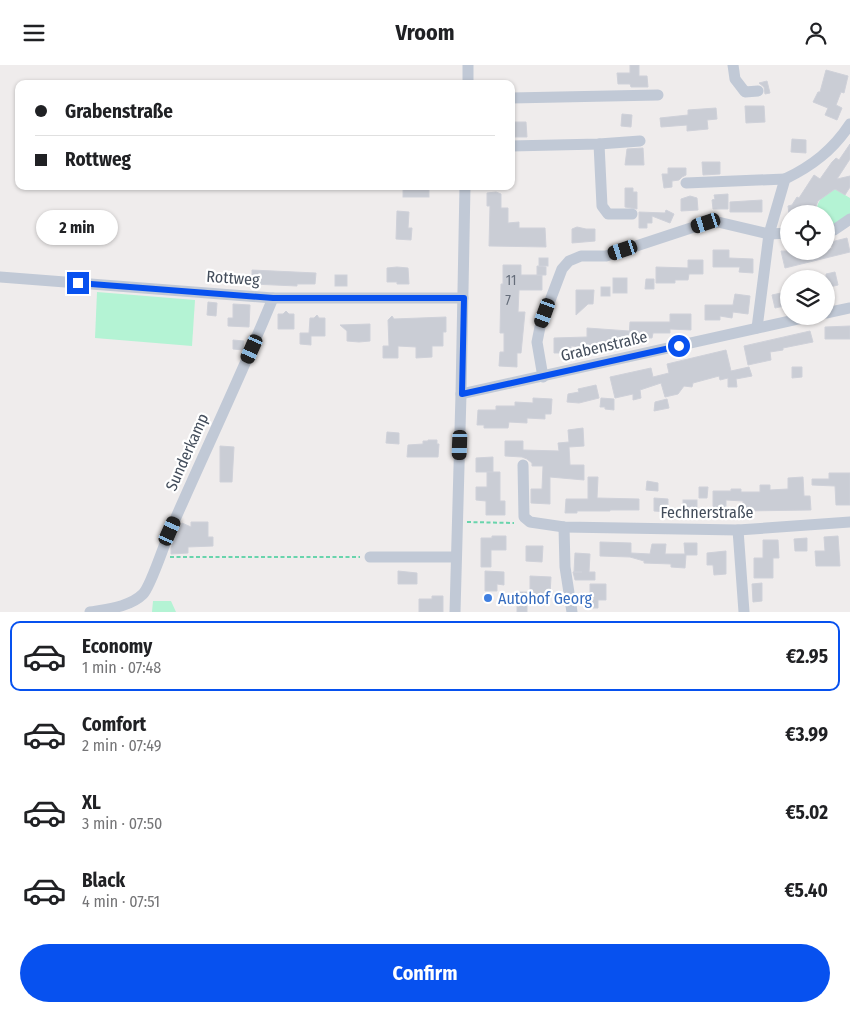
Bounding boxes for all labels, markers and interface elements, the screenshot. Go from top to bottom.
icon: menu [20,19,48,47]
text: Vroom [395,19,455,46]
icon: person [802,19,830,47]
text: Grabenstraße [65,100,173,123]
text: Rottweg [65,148,131,171]
map controls [780,205,835,325]
button: locate [780,205,835,260]
callout: 2 min [37,211,119,245]
car [689,211,722,235]
text: 2 min [59,218,95,237]
car [606,238,639,262]
street label: Rottweg [206,267,261,289]
button: layers [780,270,835,325]
route end [67,272,89,294]
house number: 11 [506,272,516,289]
house number: 7 [505,292,511,309]
car [532,296,557,330]
street label: Grabenstraße [559,327,649,365]
car [239,332,264,366]
route start [668,335,690,357]
street label: Sunderkamp [162,410,212,494]
car [451,430,468,460]
street label: Fechnerstraße [661,503,753,522]
car [157,514,182,548]
place label: Autohof Georg [498,589,593,608]
marker: Autohof Georg [482,592,494,604]
icon: car [22,634,67,679]
text: Economy [82,635,152,658]
text: €2.95 [786,645,828,668]
text: 1 min · 07:48 [82,658,161,677]
icon: car [22,712,67,757]
text: Comfort [82,713,146,736]
text: €3.99 [785,723,828,746]
text: 2 min · 07:49 [82,736,162,755]
icon: car [22,790,67,835]
text: XL [82,791,101,814]
text: €5.02 [785,801,828,824]
text: 3 min · 07:50 [82,814,162,833]
icon: car [22,868,67,913]
text: Black [82,869,125,892]
text: €5.40 [784,879,828,902]
text: 4 min · 07:51 [82,892,160,911]
button: Confirm [20,944,830,1002]

